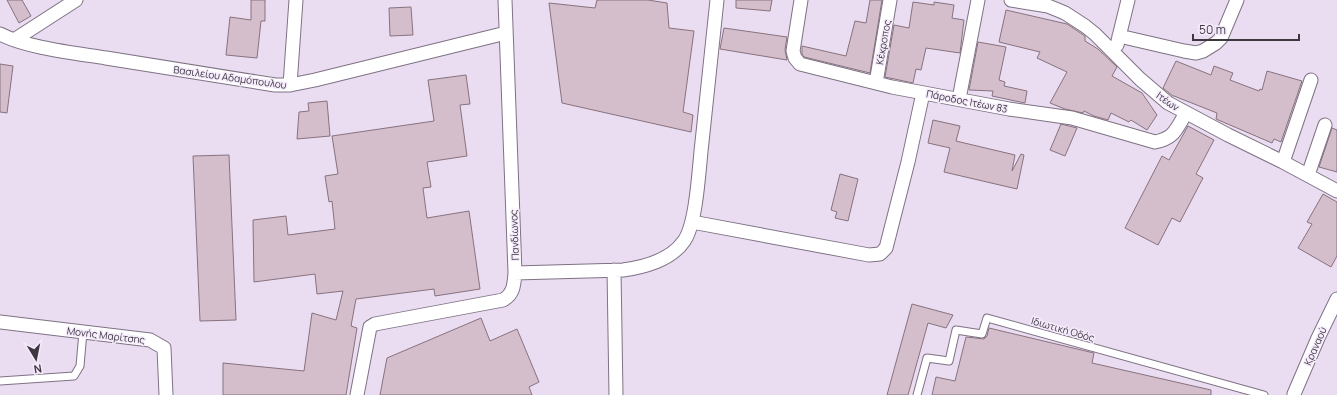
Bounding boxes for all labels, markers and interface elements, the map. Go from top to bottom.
scale bar [1193,16,1299,42]
street label: Κέκροπος [872,18,894,66]
text: 50 m [1199,21,1226,38]
street label: Βασιλείου Αδαμόπουλου [172,62,288,92]
street label: Πάροδος Ιτέων 83 [925,86,1009,116]
street label: Ιτέων [1154,88,1182,114]
street label: Πανδίωνος [506,209,522,261]
street label: Ιδιωτική Οδός [1030,313,1097,345]
street label: Μονής Μαρίτσης [66,323,146,347]
street label: Κραναού [1300,324,1330,367]
north arrow [16,339,56,379]
text: N [33,361,43,377]

